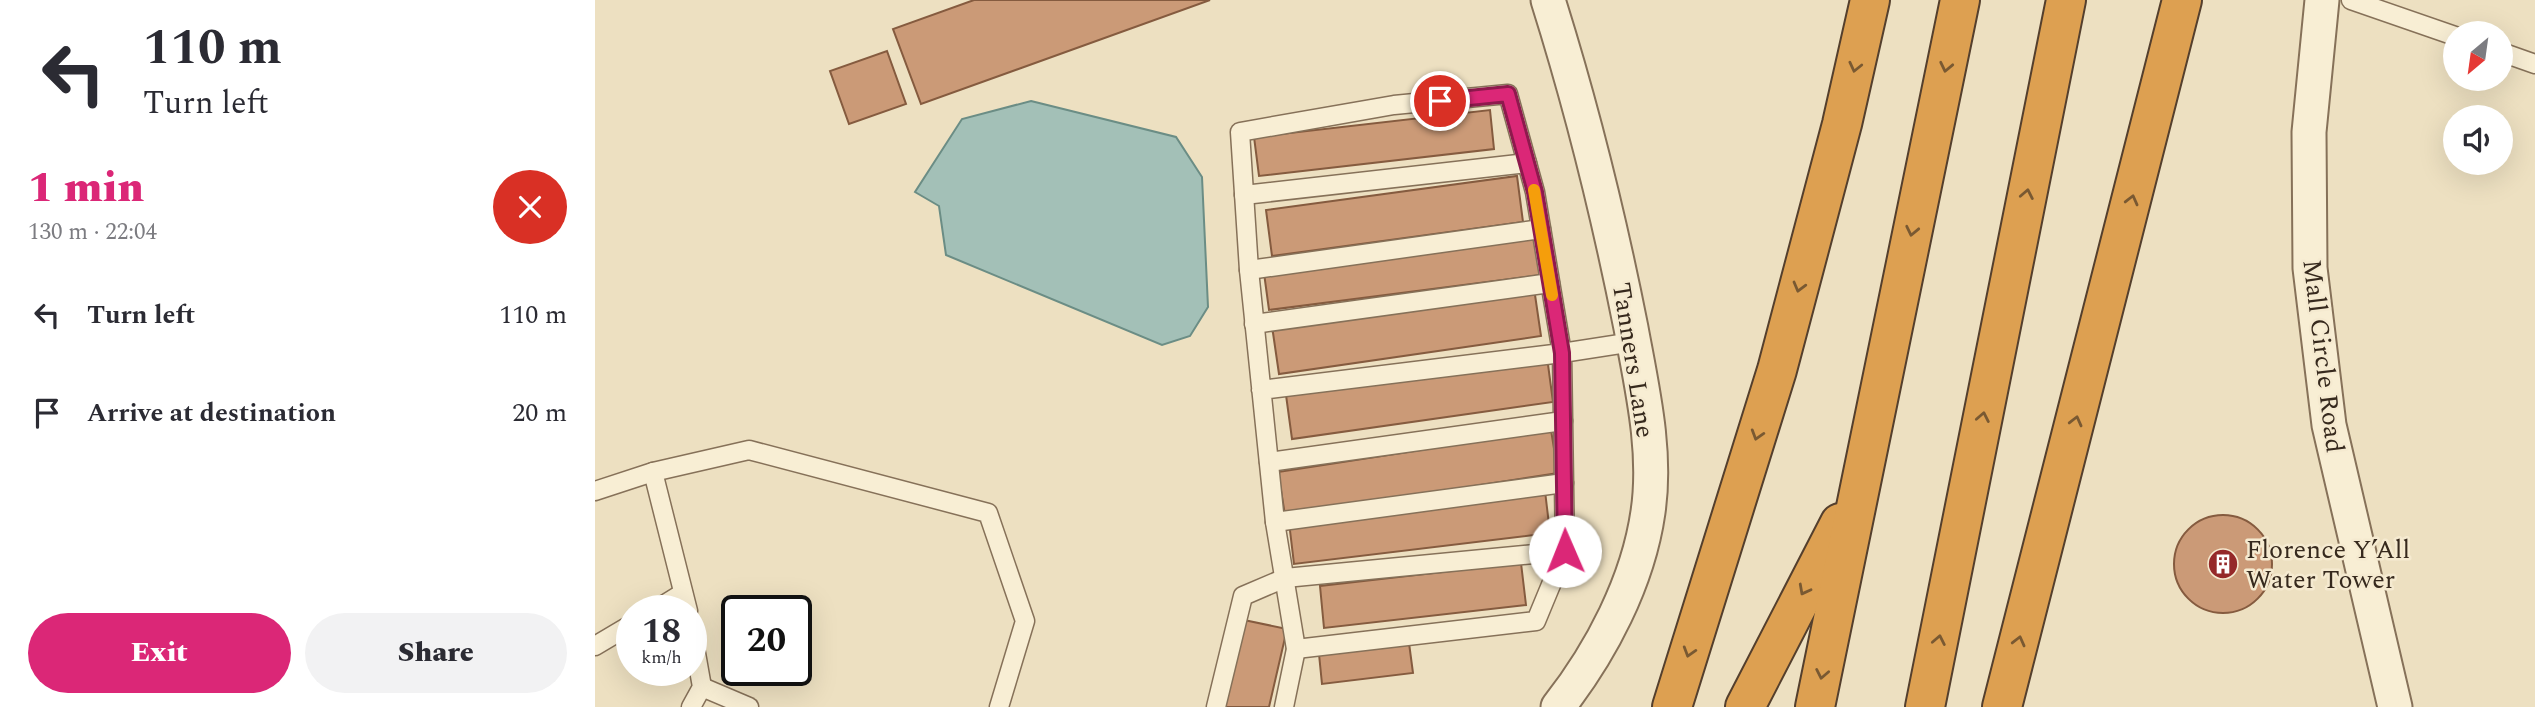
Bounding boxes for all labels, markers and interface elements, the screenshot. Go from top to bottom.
text: 110 m [143,11,282,86]
north arrow [2443,21,2513,91]
map controls [2443,21,2513,175]
icon: left [28,28,119,119]
one-way arrow [1849,61,1864,73]
one-way arrow [1939,61,1954,73]
pin [1410,71,1470,131]
text: Turn left [143,79,269,128]
icon: arrive [1421,82,1459,120]
button: sound [2443,105,2513,175]
text: 1 min [28,157,144,220]
button: close [493,170,567,244]
one-way arrow [2018,188,2033,200]
one-way arrow [2124,194,2138,206]
text: 130 m · 22:04 [28,215,157,250]
one-way arrow [1905,225,1920,237]
street label: Mall Circle Road [2291,257,2355,455]
street label: Tanners Lane [1601,280,1665,441]
one-way arrow [1793,281,1807,293]
text: Turn left [87,295,195,335]
text: 110 m [499,295,567,335]
icon: left [28,296,66,334]
text: Arrive at destination [87,393,336,433]
text: 20 m [512,393,567,433]
icon: arrive [28,394,66,432]
one-way arrow [1974,411,1989,423]
one-way arrow [2068,415,2082,427]
one-way arrow [1751,428,1765,441]
position arrow [1528,514,1602,588]
place label: Florence Y’All Water Tower [2246,530,2410,600]
building icon: Florence Y’All Water Tower [2206,547,2240,581]
one-way arrow [1799,583,1812,595]
speed limit sign: 20 [721,595,812,686]
text: 18 [642,605,681,658]
button: Exit [28,613,291,693]
button: Share [305,613,567,693]
one-way arrow [1930,634,1945,646]
one-way arrow [2011,635,2025,647]
text: km/h [641,644,682,671]
one-way arrow [1683,645,1697,658]
one-way arrow [1815,668,1830,680]

